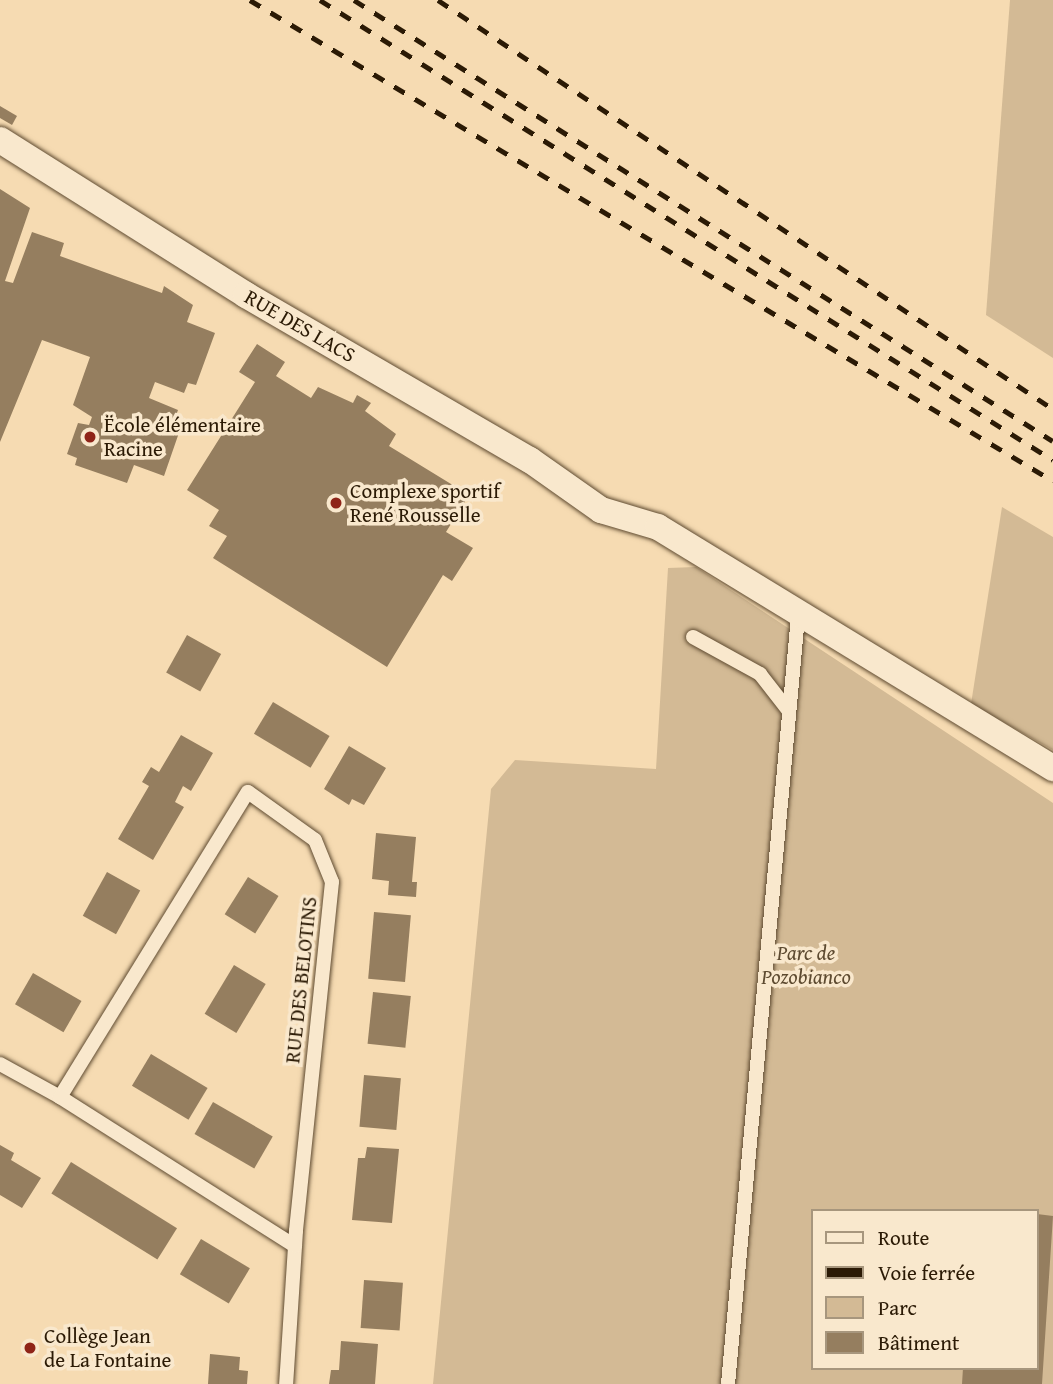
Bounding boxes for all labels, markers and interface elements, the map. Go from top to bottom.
street label: RUE DES LACS [240,284,360,368]
place label: Ëcole élémentaire Racine [104,412,261,462]
marker: Ëcole élémentaire Racine [82,429,98,445]
place label: Complexe sportif René Rousselle [350,478,500,528]
marker: Complexe sportif René Rousselle [328,495,344,511]
street label: RUE DES BELOTINS [280,896,322,1064]
park label: Parc de Pozobianco [761,940,851,990]
legend [811,1209,1039,1370]
text: Route [878,1222,929,1253]
text: Voie ferrée [878,1257,975,1288]
text: Parc [878,1292,917,1323]
place label: Collège Jean de La Fontaine [44,1323,171,1373]
text: Bâtiment [878,1327,959,1358]
marker: Collège Jean de La Fontaine [22,1340,38,1356]

